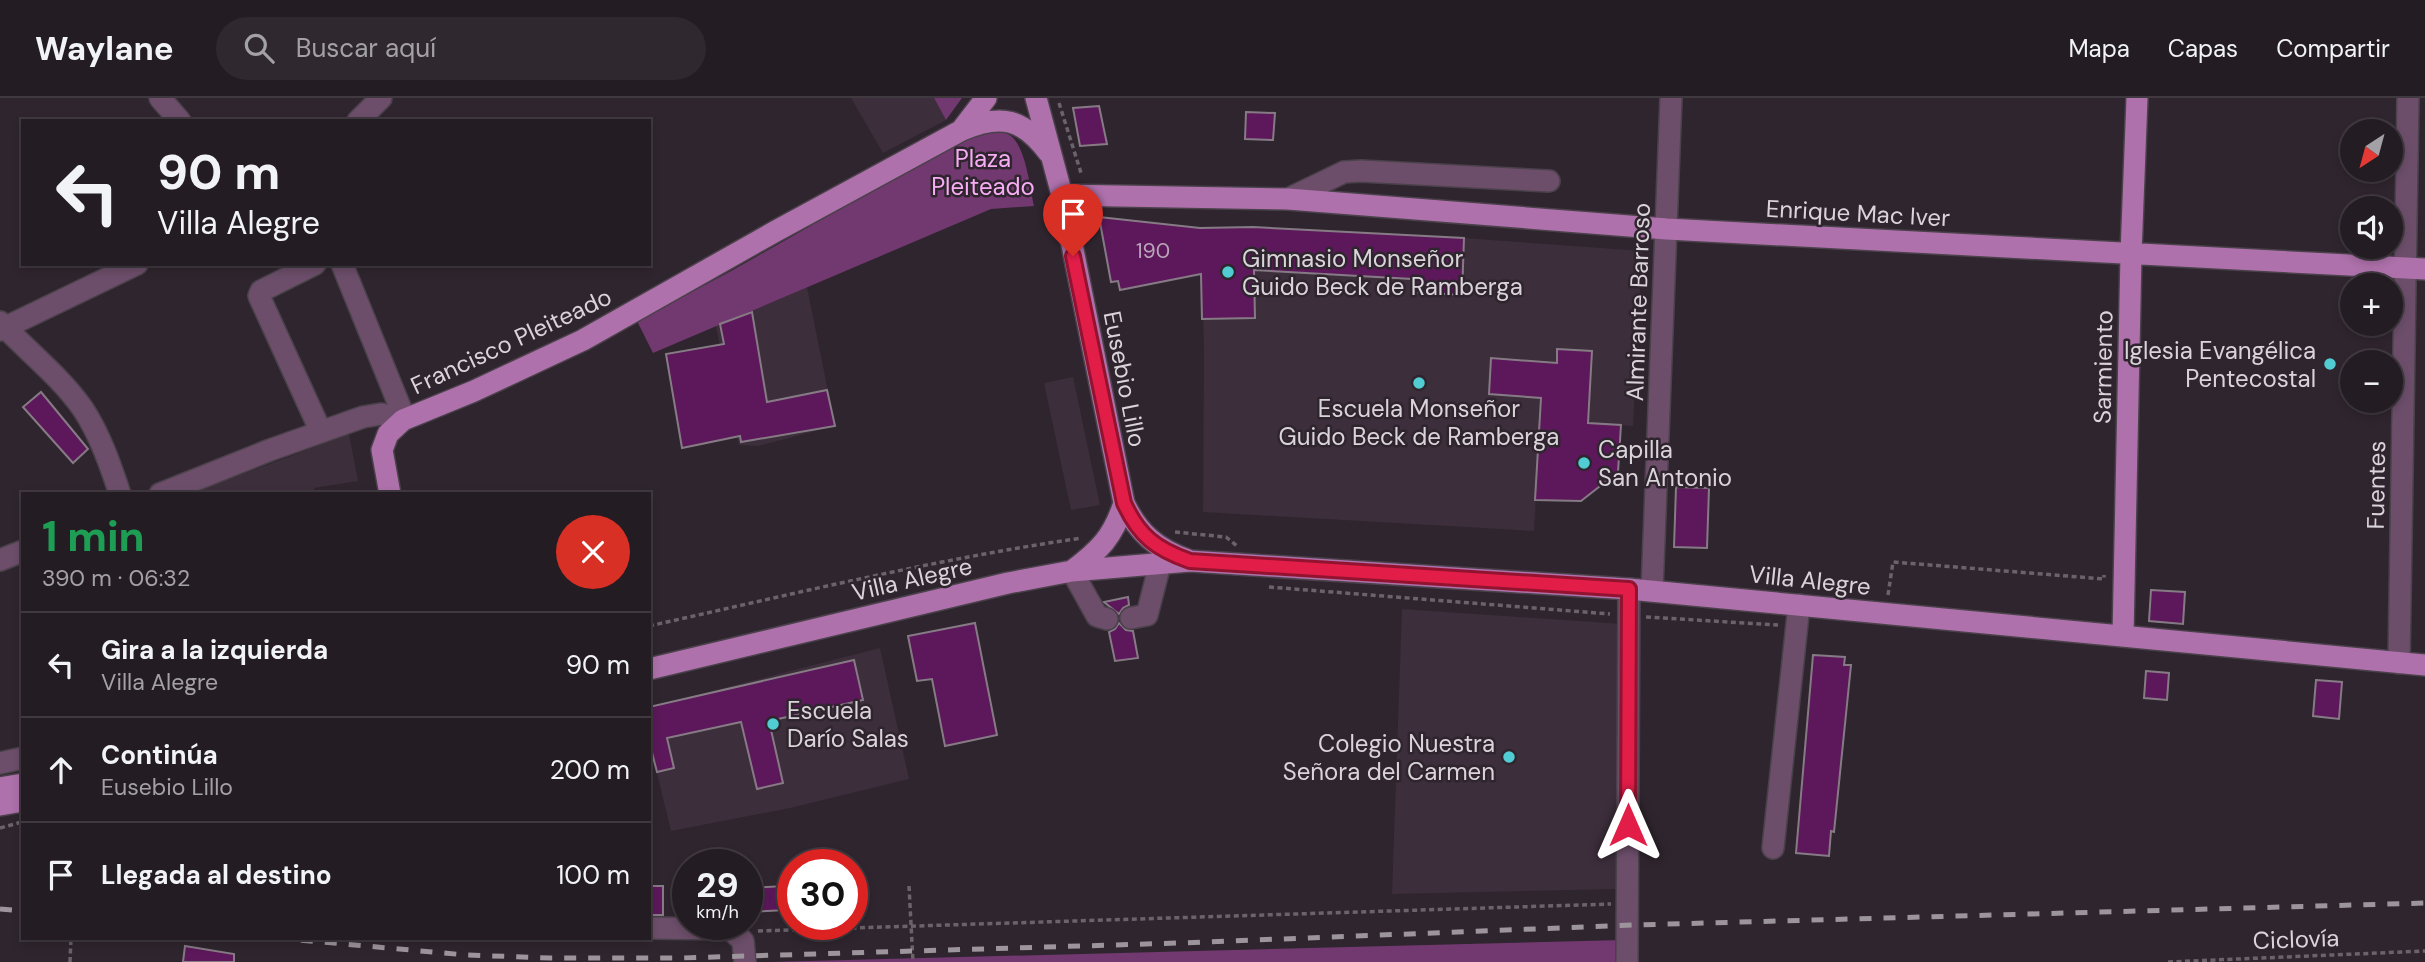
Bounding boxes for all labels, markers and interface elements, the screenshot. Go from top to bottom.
search box [216,17,706,80]
text: Waylane [35,27,174,70]
icon: search [240,29,278,67]
text: Buscar aquí [296,31,436,65]
text: Mapa [2068,33,2130,64]
text: Capas [2168,33,2238,64]
text: Compartir [2276,33,2390,64]
north arrow [2340,119,2403,182]
map controls [2340,119,2403,413]
text: 90 m [157,140,280,204]
park label: Plaza Pleiteado [931,143,1035,202]
icon: left [42,147,133,238]
pin [1043,184,1103,256]
street label: Enrique Mac Iver [1765,193,1951,233]
icon: arrive [1054,195,1092,233]
button: sound [2340,196,2403,259]
text: Villa Alegre [157,202,320,244]
street label: Almirante Barroso [1619,202,1657,402]
house number: 190 [1136,237,1170,265]
place label: Gimnasio Monseñor Guido Beck de Ramberga [1242,243,1523,302]
marker: Gimnasio Monseñor Guido Beck de Ramberga [1220,264,1236,280]
button: + [2340,273,2403,336]
street label: Francisco Pleiteado [406,281,616,401]
street label: Eusebio Lillo [1097,308,1153,450]
street label: Sarmiento [2087,310,2119,424]
place label: Iglesia Evangélica Pentecostal [2124,335,2316,394]
button: − [2340,350,2403,413]
marker: Iglesia Evangélica Pentecostal [2322,356,2338,372]
marker: Escuela Monseñor Guido Beck de Ramberga [1411,375,1427,391]
place label: Escuela Monseñor Guido Beck de Ramberga [1279,393,1559,452]
place label: Capilla San Antonio [1598,434,1732,493]
street label: Fuentes [2360,440,2392,530]
marker: Capilla San Antonio [1576,455,1592,471]
text: 1 min [42,509,145,564]
button: close [556,515,630,589]
street label: Villa Alegre [849,550,975,608]
street label: Villa Alegre [1748,558,1872,602]
text: 390 m · 06:32 [42,563,190,593]
text: Gira a la izquierda [101,633,328,667]
icon: left [42,646,80,684]
text: 90 m [566,648,630,682]
text: Villa Alegre [101,667,218,697]
place label: Escuela Darío Salas [787,695,909,754]
marker: Escuela Darío Salas [765,716,781,732]
place label: Colegio Nuestra Señora del Carmen [1283,728,1495,787]
text: Continúa [101,738,218,772]
marker: Colegio Nuestra Señora del Carmen [1501,749,1517,765]
icon: ahead [42,751,80,789]
text: 200 m [550,753,630,787]
text: Eusebio Lillo [101,772,233,802]
position arrow [1591,788,1665,862]
speed limit sign: 30 [777,849,868,940]
icon: arrive [42,856,80,894]
text: Llegada al destino [101,858,332,892]
text: 100 m [556,858,630,892]
text: 29 [696,862,739,908]
text: km/h [696,900,739,924]
street label: Ciclovía [2252,922,2340,956]

